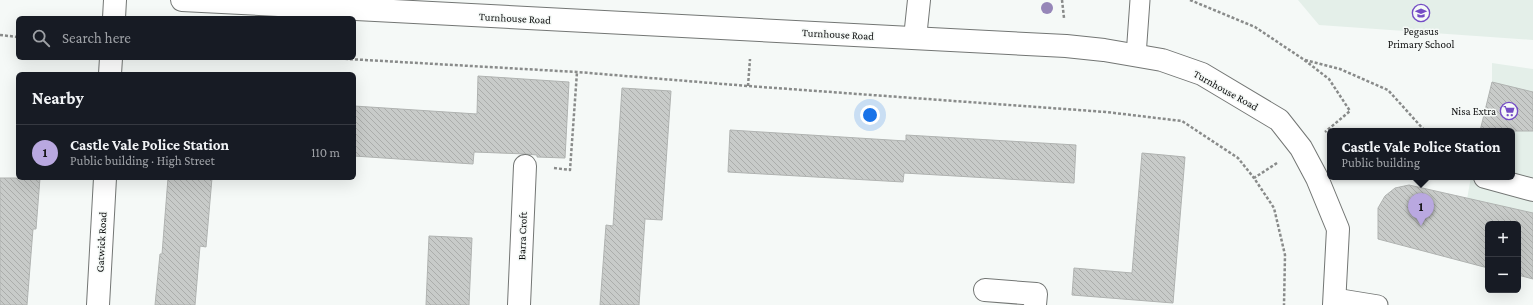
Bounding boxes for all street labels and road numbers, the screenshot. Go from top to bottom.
street label: Turnhouse Road [479,10,552,26]
street label: Turnhouse Road [802,26,875,42]
street label: Turnhouse Road [1191,67,1261,113]
street label: Gatwick Road [93,211,109,273]
street label: Barra Croft [515,211,529,260]

